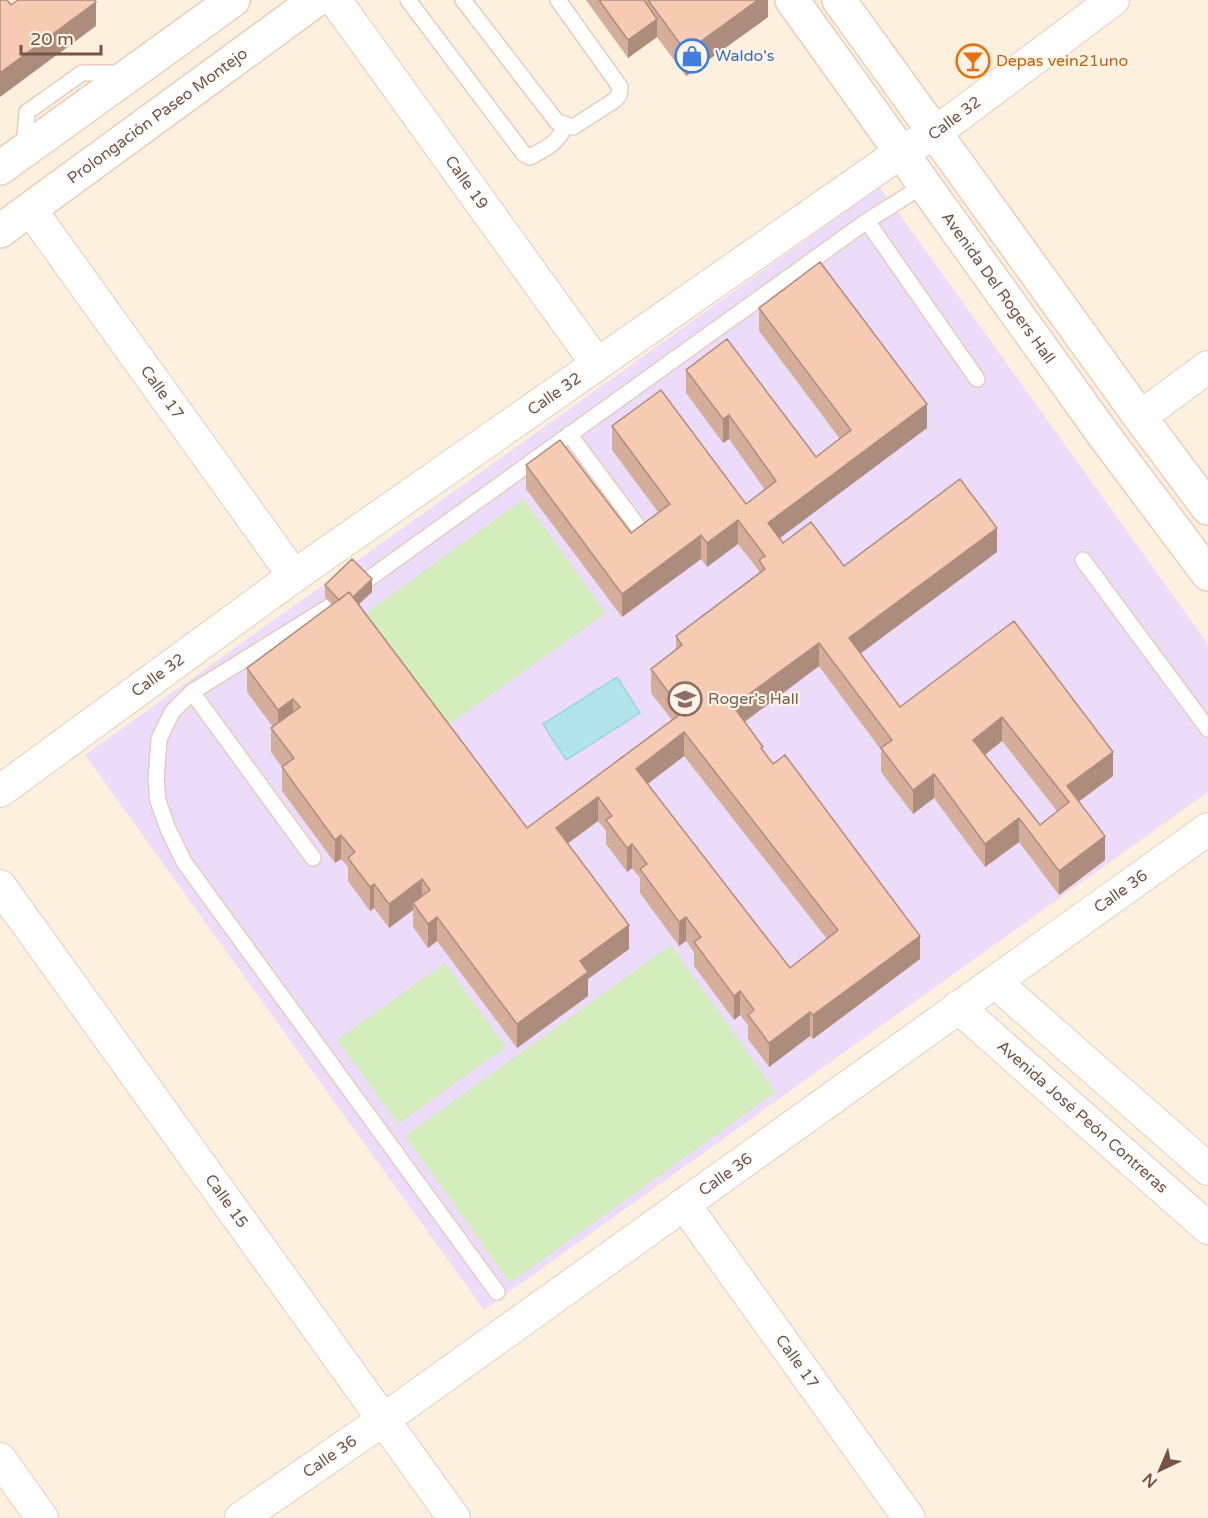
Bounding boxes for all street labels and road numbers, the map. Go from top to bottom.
street label: Prolongación Paseo Montejo [63,43,251,188]
street label: Calle 32 [925,92,985,145]
street label: Calle 19 [440,152,493,213]
street label: Avenida Del Rogers Hall [937,208,1059,368]
street label: Calle 17 [136,362,188,423]
street label: Calle 32 [524,368,585,420]
street label: Calle 32 [128,649,189,702]
street label: Calle 36 [1090,866,1152,918]
street label: Avenida José Peón Contreras [993,1036,1172,1198]
street label: Calle 36 [695,1149,756,1201]
street label: Calle 15 [200,1170,252,1232]
street label: Calle 17 [771,1331,823,1392]
street label: Calle 36 [299,1431,361,1482]

